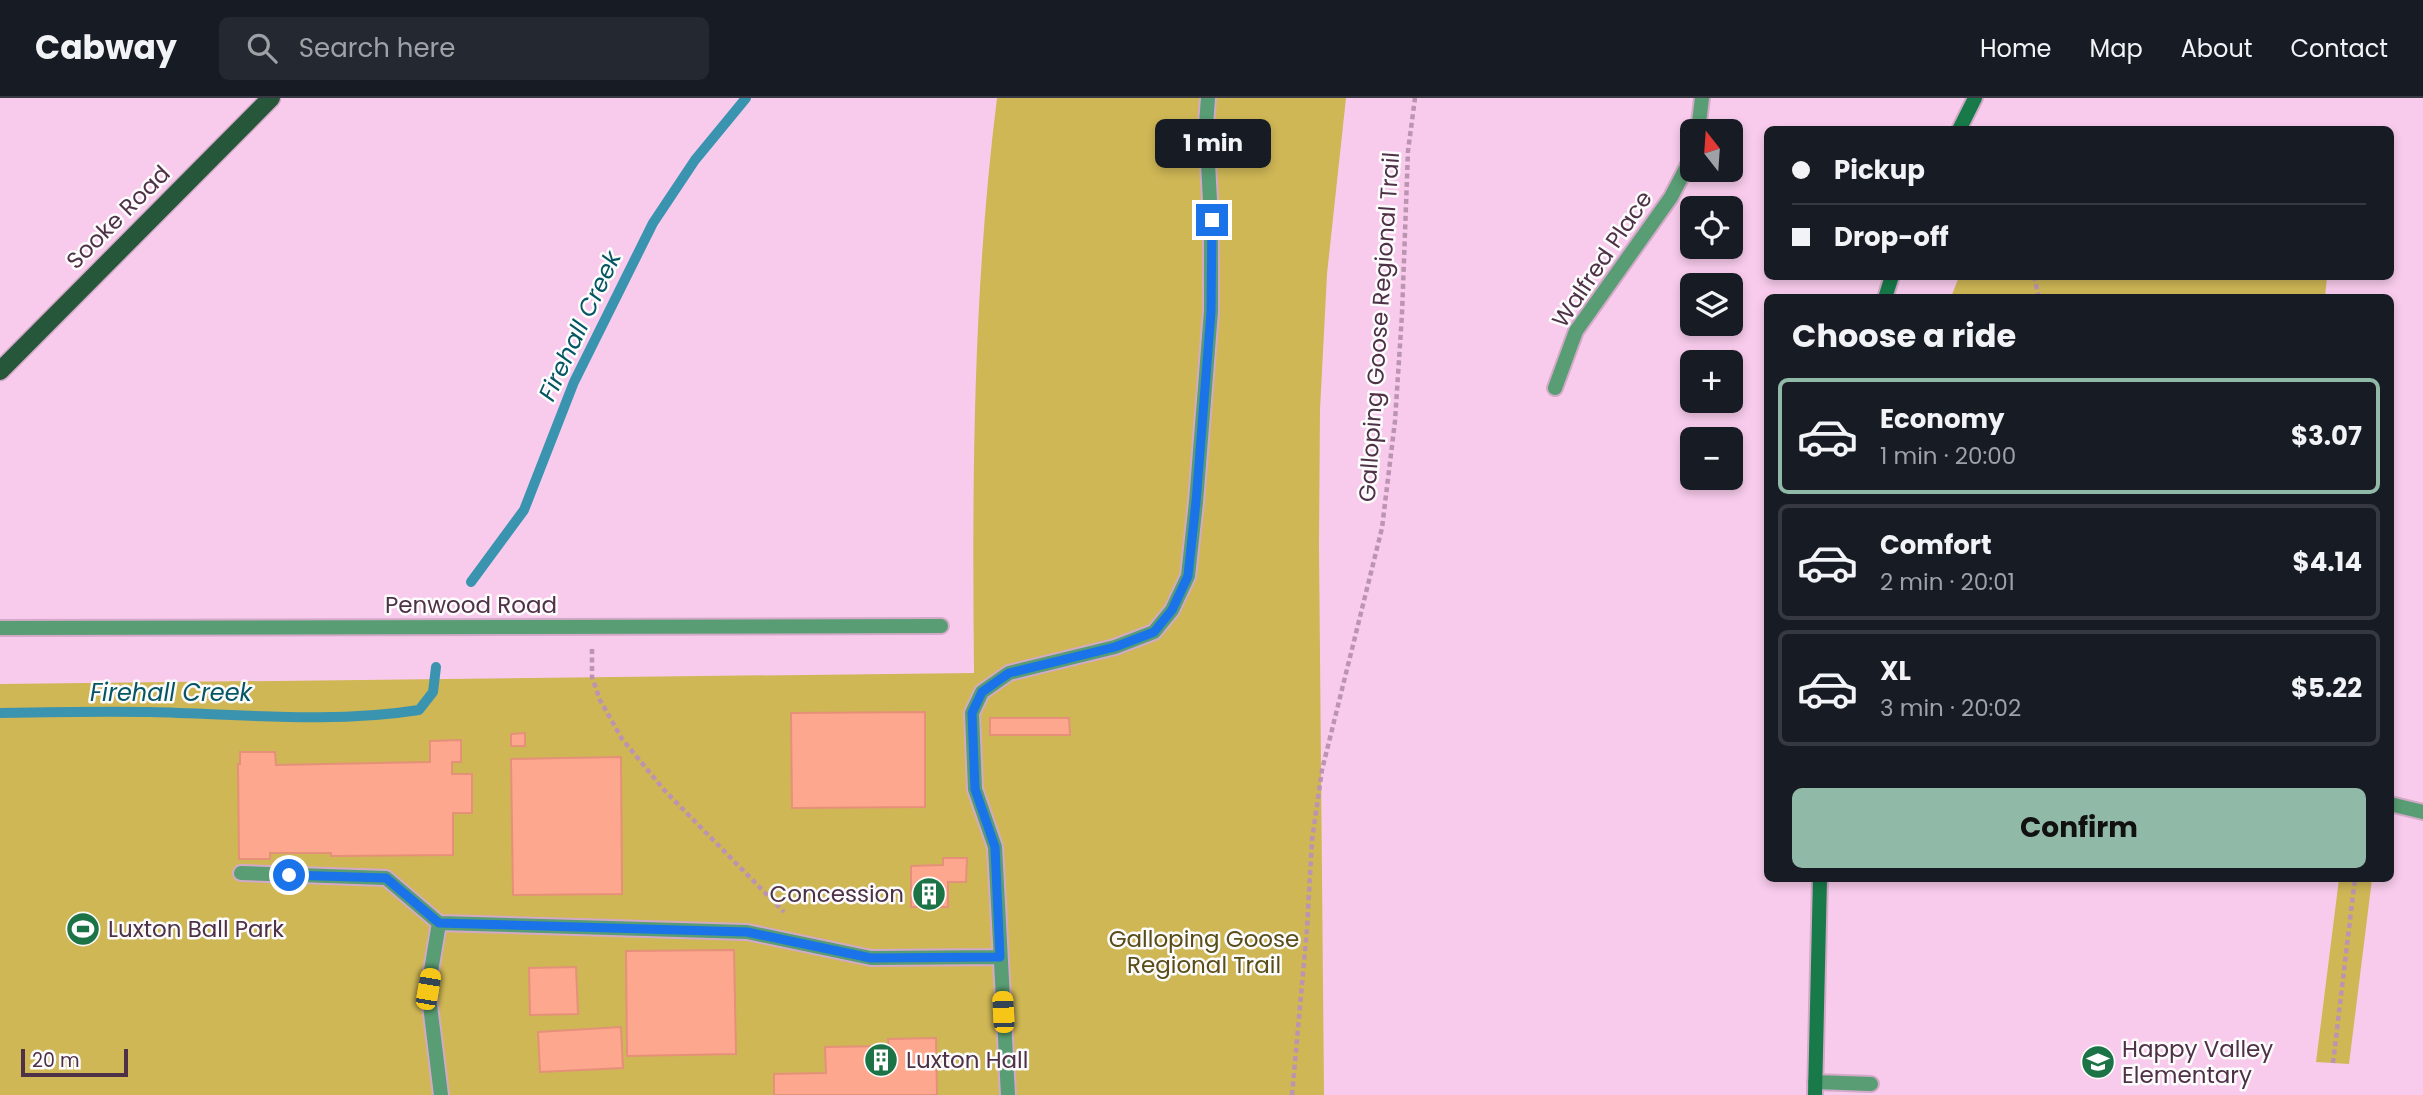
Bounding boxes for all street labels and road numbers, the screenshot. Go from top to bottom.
street label: Galloping Goose Regional Trail [1351,151,1407,503]
street label: Sooke Road [59,158,177,276]
street label: Walfred Place [1544,184,1660,334]
street label: Penwood Road [385,589,557,621]

